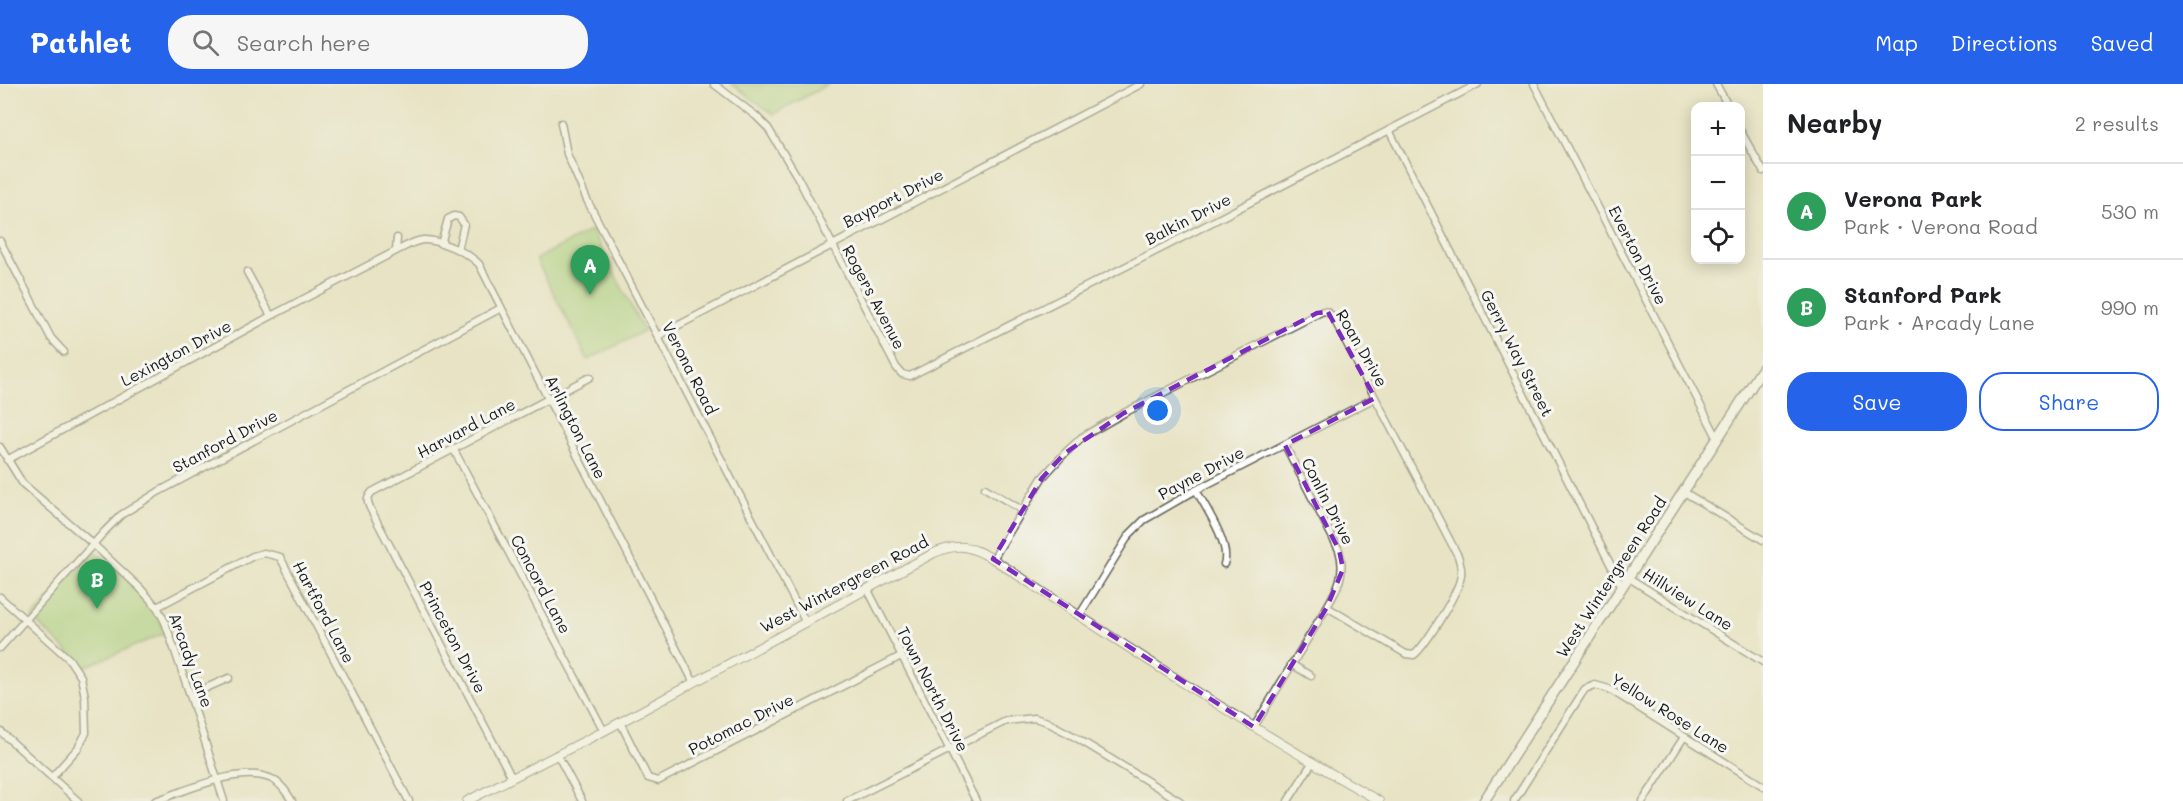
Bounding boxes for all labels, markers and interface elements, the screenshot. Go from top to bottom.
search box [168,15,588,69]
text: Pathlet [30,24,132,60]
icon: search [189,26,222,59]
text: Search here [237,28,371,57]
text: Map [1875,29,1918,56]
text: Directions [1951,29,2058,56]
text: Saved [2091,29,2153,56]
map controls [1691,102,1745,264]
button: + [1691,102,1745,156]
text: Nearby [1787,106,1882,140]
text: 2 results [2075,110,2159,136]
button: − [1691,156,1745,210]
street label: Bayport Drive [839,163,947,232]
text: Verona Park [1844,184,1982,213]
street label: Balkin Drive [1141,188,1234,249]
text: A [1800,198,1813,224]
text: 530 m [2101,198,2159,224]
street label: Everton Drive [1604,202,1672,308]
button: locate [1691,210,1745,264]
text: Park · Verona Road [1844,213,2038,239]
street label: Rogers Avenue [838,241,911,353]
pin: A [570,246,610,295]
text: Stanford Park [1844,280,2002,309]
street label: Gerry Way Street [1476,286,1559,420]
text: B [1800,294,1813,320]
text: 990 m [2101,294,2159,320]
street label: Roan Drive [1332,305,1393,390]
text: Park · Arcady Lane [1844,309,2035,335]
street label: Lexington Drive [117,315,235,391]
street label: Verona Road [658,318,723,418]
street label: Arlington Lane [541,371,612,482]
button: Save [1787,372,1967,431]
button: Share [1979,372,2159,431]
street label: Harvard Lane [413,393,519,462]
your location [1143,396,1172,425]
street label: Stanford Drive [169,404,281,477]
street label: Payne Drive [1154,441,1247,504]
street label: Conlin Drive [1298,454,1359,548]
street label: West Wintergreen Road [1551,492,1670,661]
street label: West Wintergreen Road [756,530,932,637]
street label: Concord Lane [507,531,576,637]
street label: Hartford Lane [289,557,360,666]
pin: B [78,560,116,609]
street label: Hillview Lane [1639,563,1737,635]
street label: Princeton Drive [415,577,492,696]
street label: Arcady Lane [165,610,218,710]
street label: Town North Drive [893,623,974,755]
street label: Yellow Rose Lane [1607,668,1733,757]
street label: Potomac Drive [685,688,797,759]

